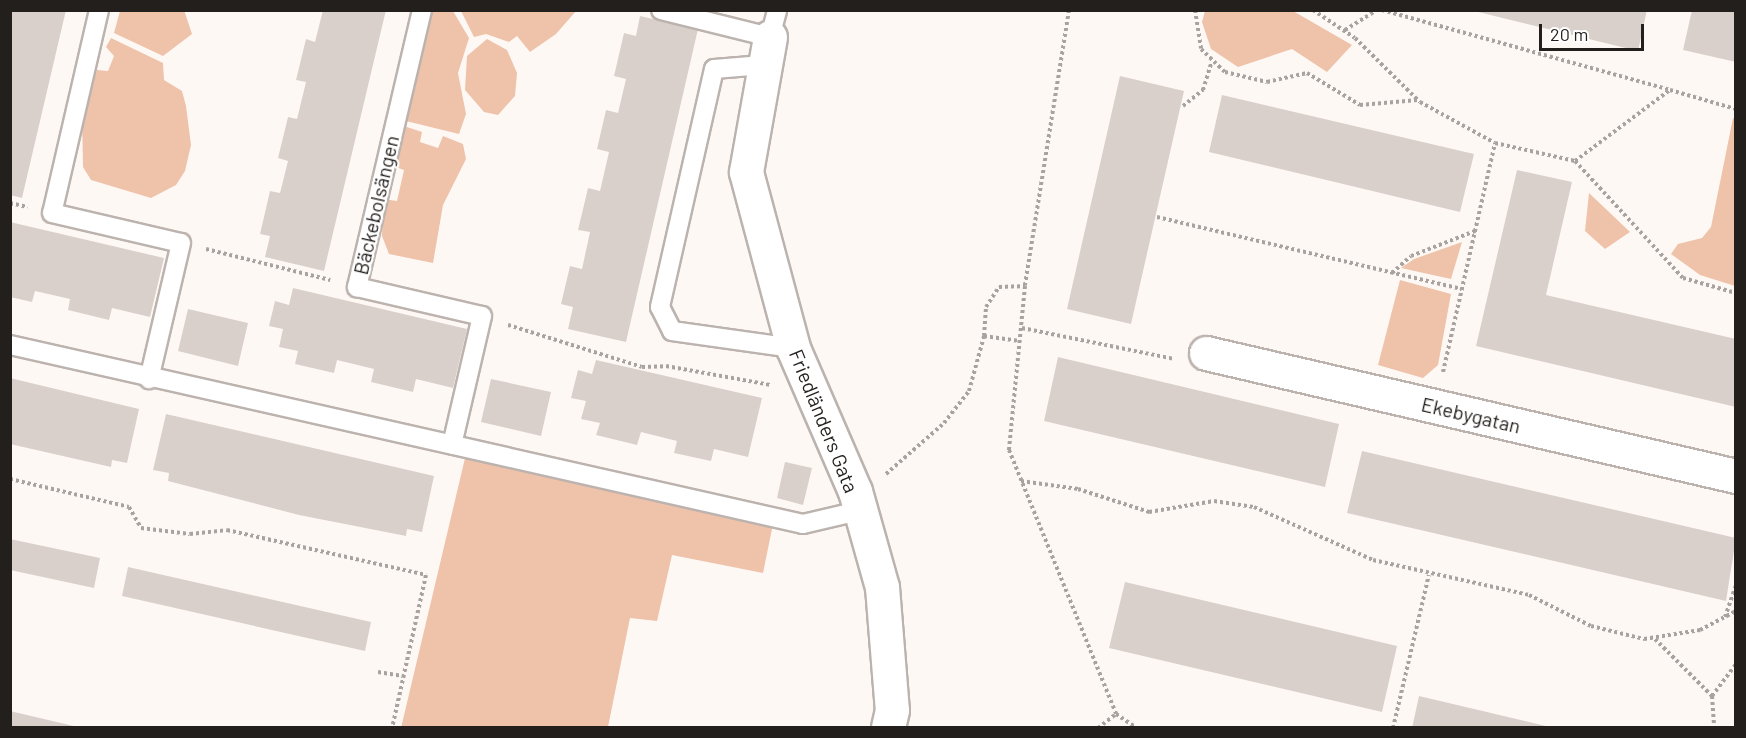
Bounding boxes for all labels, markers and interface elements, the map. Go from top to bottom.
scale bar [1542,12,1647,50]
text: 20 m [1550,23,1588,45]
street label: Bäckebolsängen [348,133,404,277]
street label: Friedländers Gata [784,346,864,496]
street label: Ekebygatan [1419,392,1523,438]

